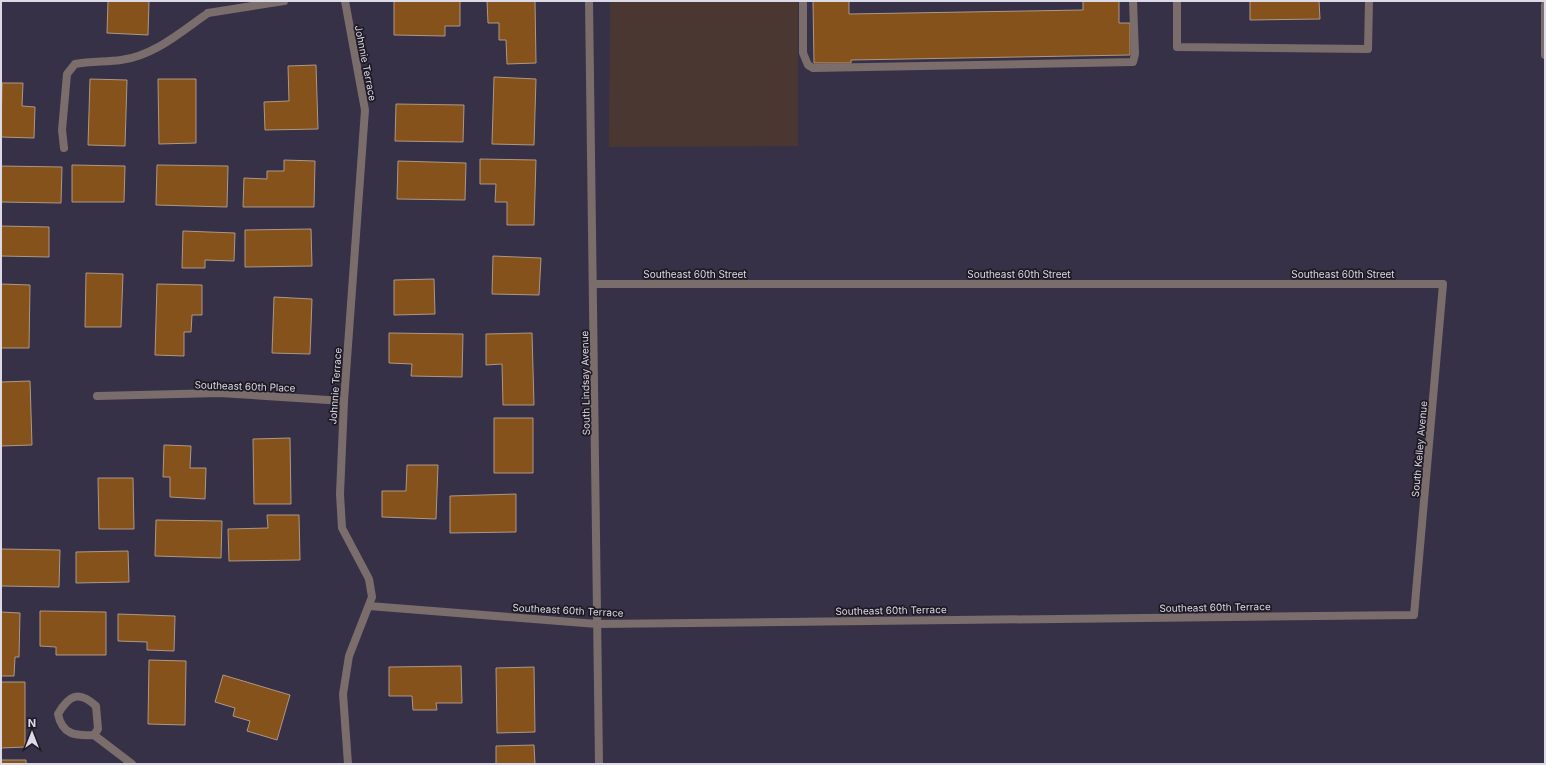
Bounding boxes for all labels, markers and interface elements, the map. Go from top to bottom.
street label: Johnnie Terrace [353,24,379,102]
street label: Southeast 60th Street [643,268,747,280]
street label: Southeast 60th Street [967,268,1071,280]
street label: Southeast 60th Street [1291,268,1395,280]
street label: South Lindsay Avenue [578,330,592,435]
street label: Johnnie Terrace [326,347,344,425]
street label: Southeast 60th Place [194,378,296,394]
street label: South Kelley Avenue [1409,400,1429,498]
street label: Southeast 60th Terrace [1159,600,1271,614]
street label: Southeast 60th Terrace [512,601,624,619]
street label: Southeast 60th Terrace [835,603,947,617]
north arrow [12,713,52,753]
text: N [28,716,36,730]

